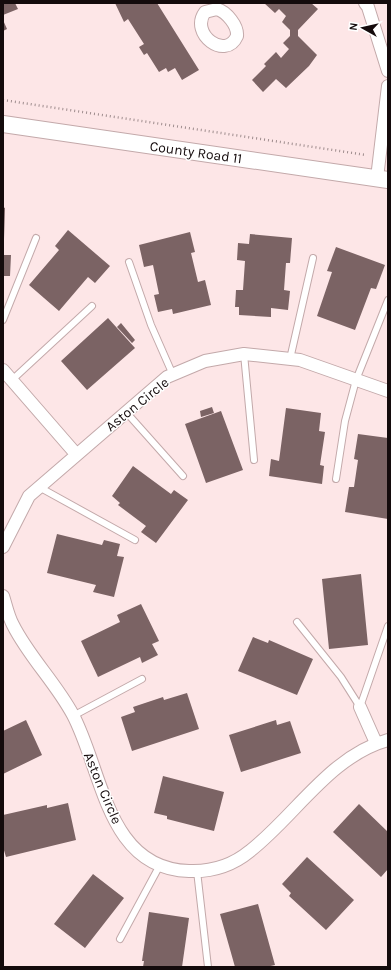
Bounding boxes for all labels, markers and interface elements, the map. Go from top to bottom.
north arrow [343,8,383,48]
text: N [347,22,361,31]
street label: County Road 11 [149,138,243,167]
street label: Aston Circle [102,374,172,435]
street label: Aston Circle [80,750,125,827]

